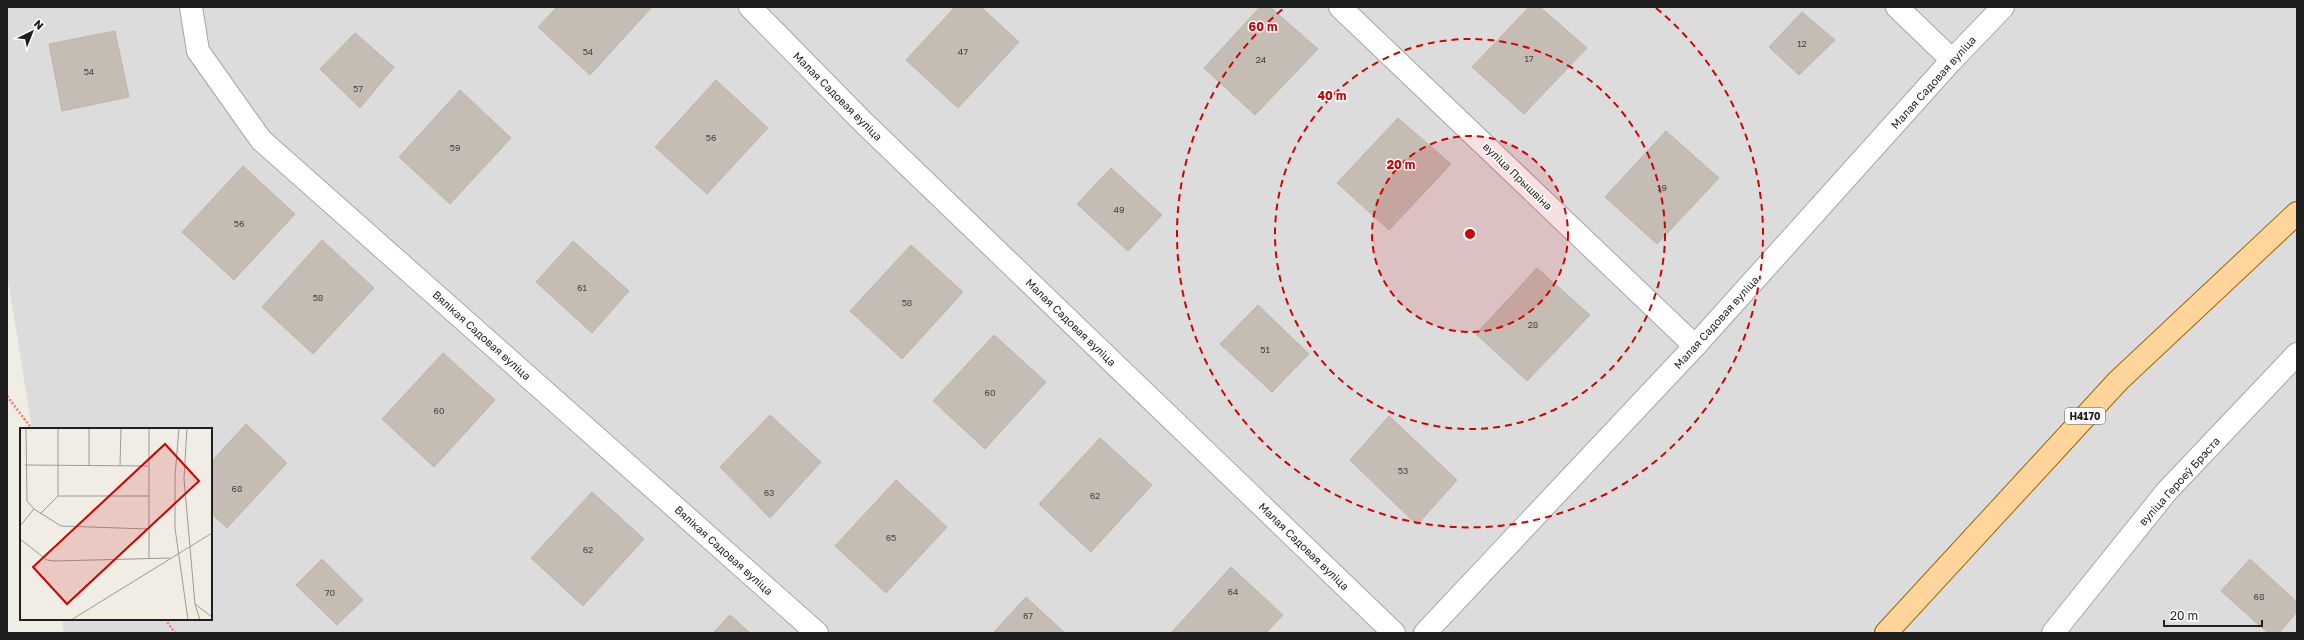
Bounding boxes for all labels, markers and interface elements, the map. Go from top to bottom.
north arrow [12,12,52,52]
text: N [32,17,47,32]
text: 60 m [1249,19,1277,34]
street label: Малая Садовая вуліца [1888,33,1978,131]
house number: 12 [1797,38,1807,49]
house number: 54 [583,46,594,57]
house number: 47 [958,46,968,57]
street label: Малая Садовая вуліца [791,49,885,143]
house number: 17 [1524,53,1534,64]
house number: 24 [1256,54,1267,65]
house number: 54 [84,66,95,77]
house number: 57 [353,83,363,94]
text: 40 m [1318,88,1346,103]
house number: 56 [706,132,716,143]
street label: вуліца Прышвіна [1481,140,1555,212]
house number: 59 [450,142,460,153]
text: 20 m [1387,157,1415,172]
house number: 19 [1657,182,1667,193]
house number: 49 [1114,204,1124,215]
house number: 56 [234,218,244,229]
centre of rings [1463,227,1477,241]
street label: Малая Садовая вуліца [1671,273,1761,371]
street label: Малая Садовая вуліца [1023,276,1119,368]
house number: 61 [577,282,588,293]
street label: Вялікая Садовая вуліца [430,288,534,382]
house number: 58 [313,292,323,303]
house number: 58 [902,297,912,308]
house number: 28 [1528,319,1538,330]
house number: 51 [1260,344,1270,355]
house number: 60 [984,387,996,398]
house number: 60 [433,405,445,416]
road number: Н4170 [2065,408,2105,424]
inset map [20,428,212,620]
street label: вуліца Героеў Брэста [2136,434,2222,528]
house number: 53 [1398,465,1408,476]
house number: 68 [232,483,242,494]
house number: 63 [764,487,774,498]
house number: 62 [1090,490,1100,501]
street label: Малая Садовая вуліца [1256,500,1352,592]
street label: Вялікая Садовая вуліца [672,503,776,597]
house number: 65 [886,532,896,543]
house number: 62 [583,544,593,555]
house number: 64 [1228,586,1239,597]
house number: 70 [325,587,336,598]
house number: 68 [2254,591,2264,602]
scale bar [2164,602,2262,628]
text: 20 m [2170,608,2198,623]
house number: 67 [1023,610,1033,621]

